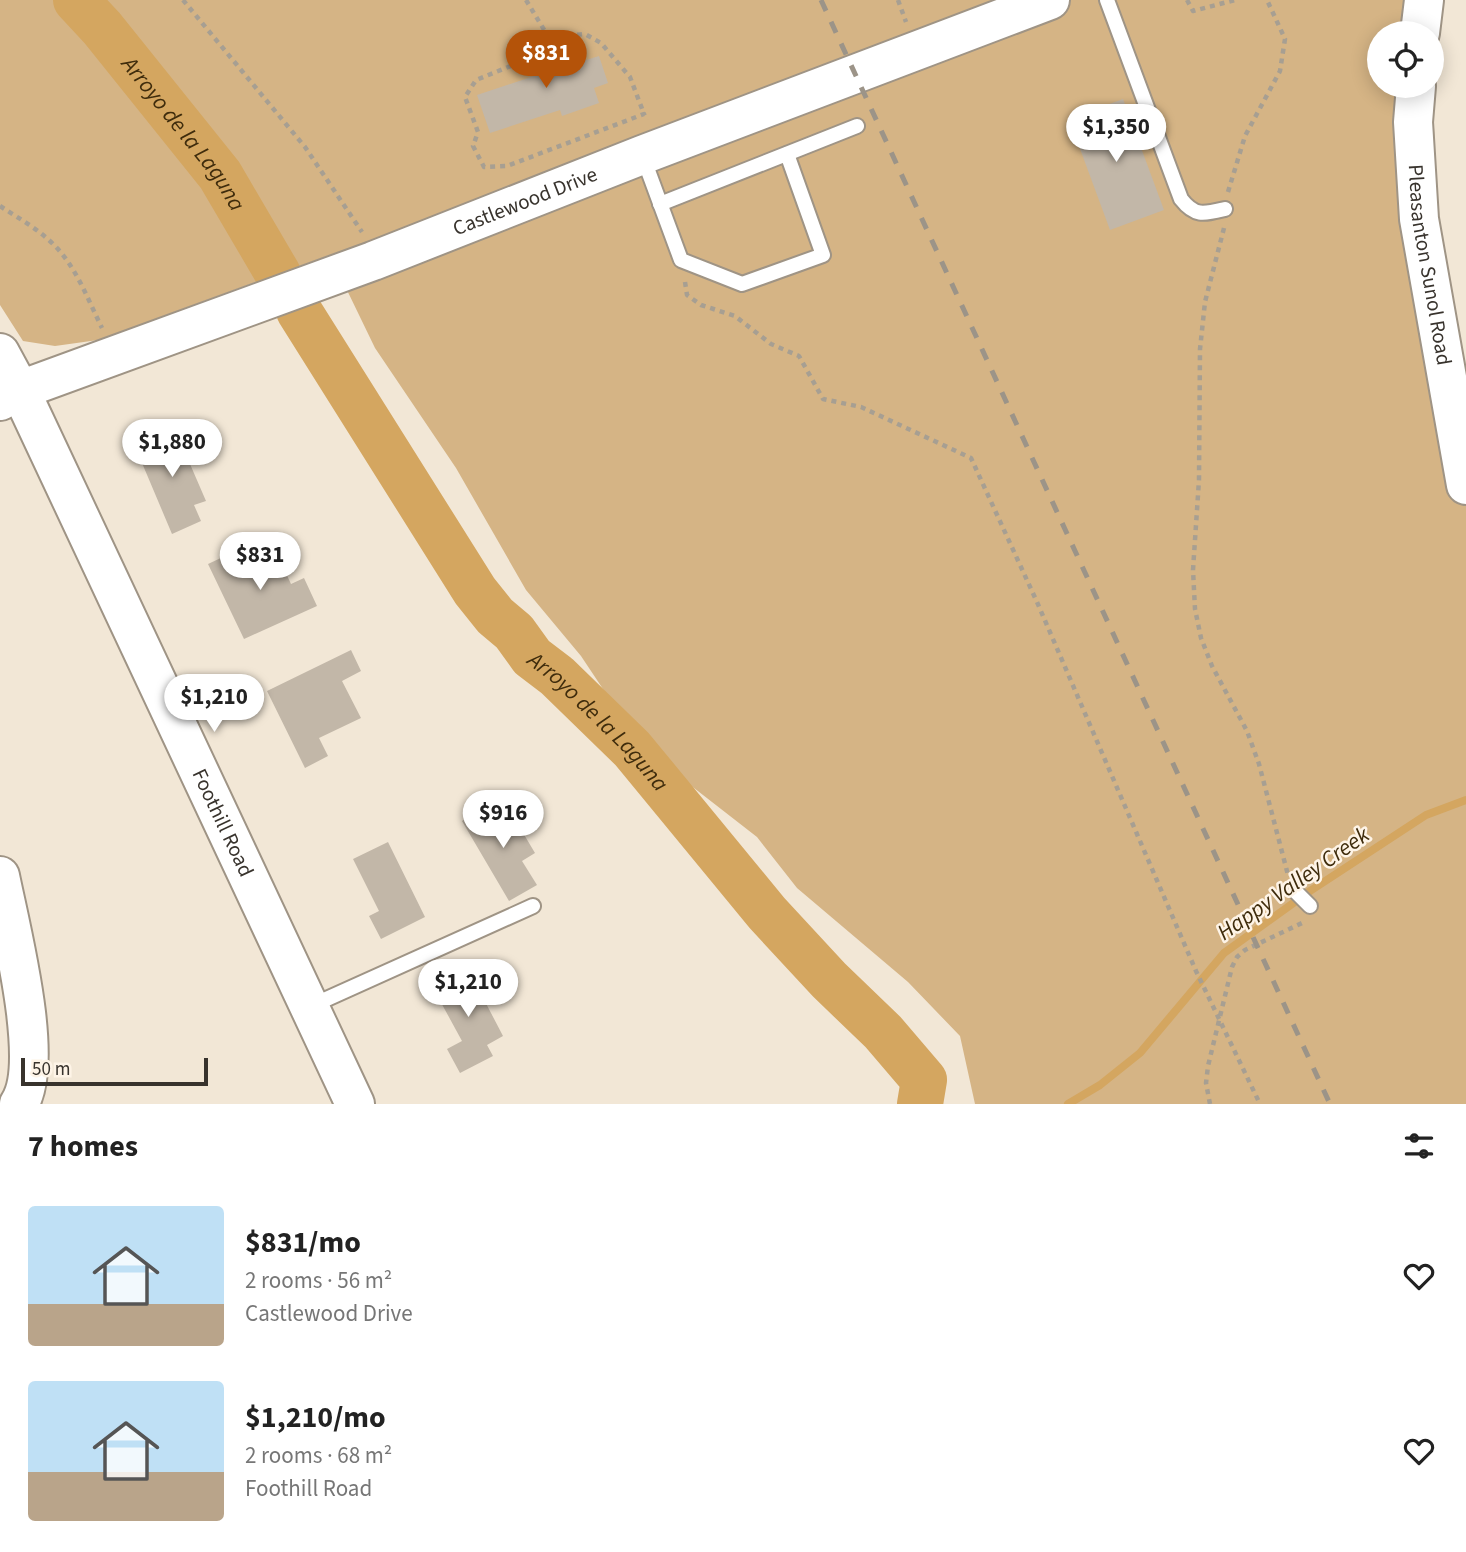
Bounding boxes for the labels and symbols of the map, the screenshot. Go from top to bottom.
pin: $831 [505,31,587,90]
water label: Arroyo de la Laguna [113,48,254,217]
pin: $1,350 [1059,104,1173,164]
street label: Castlewood Drive [448,159,602,243]
street label: Pleasanton Sunol Road [1401,163,1460,368]
pin: $1,880 [115,420,229,479]
pin: $831 [219,532,301,592]
water label: Arroyo de la Laguna [519,642,676,799]
pin: $1,210 [157,674,271,734]
street label: Foothill Road [185,764,261,882]
pin: $916 [462,790,544,850]
water label: Happy Valley Creek [1210,818,1377,948]
pin: $1,210 [411,960,525,1019]
scale bar [21,1055,208,1087]

